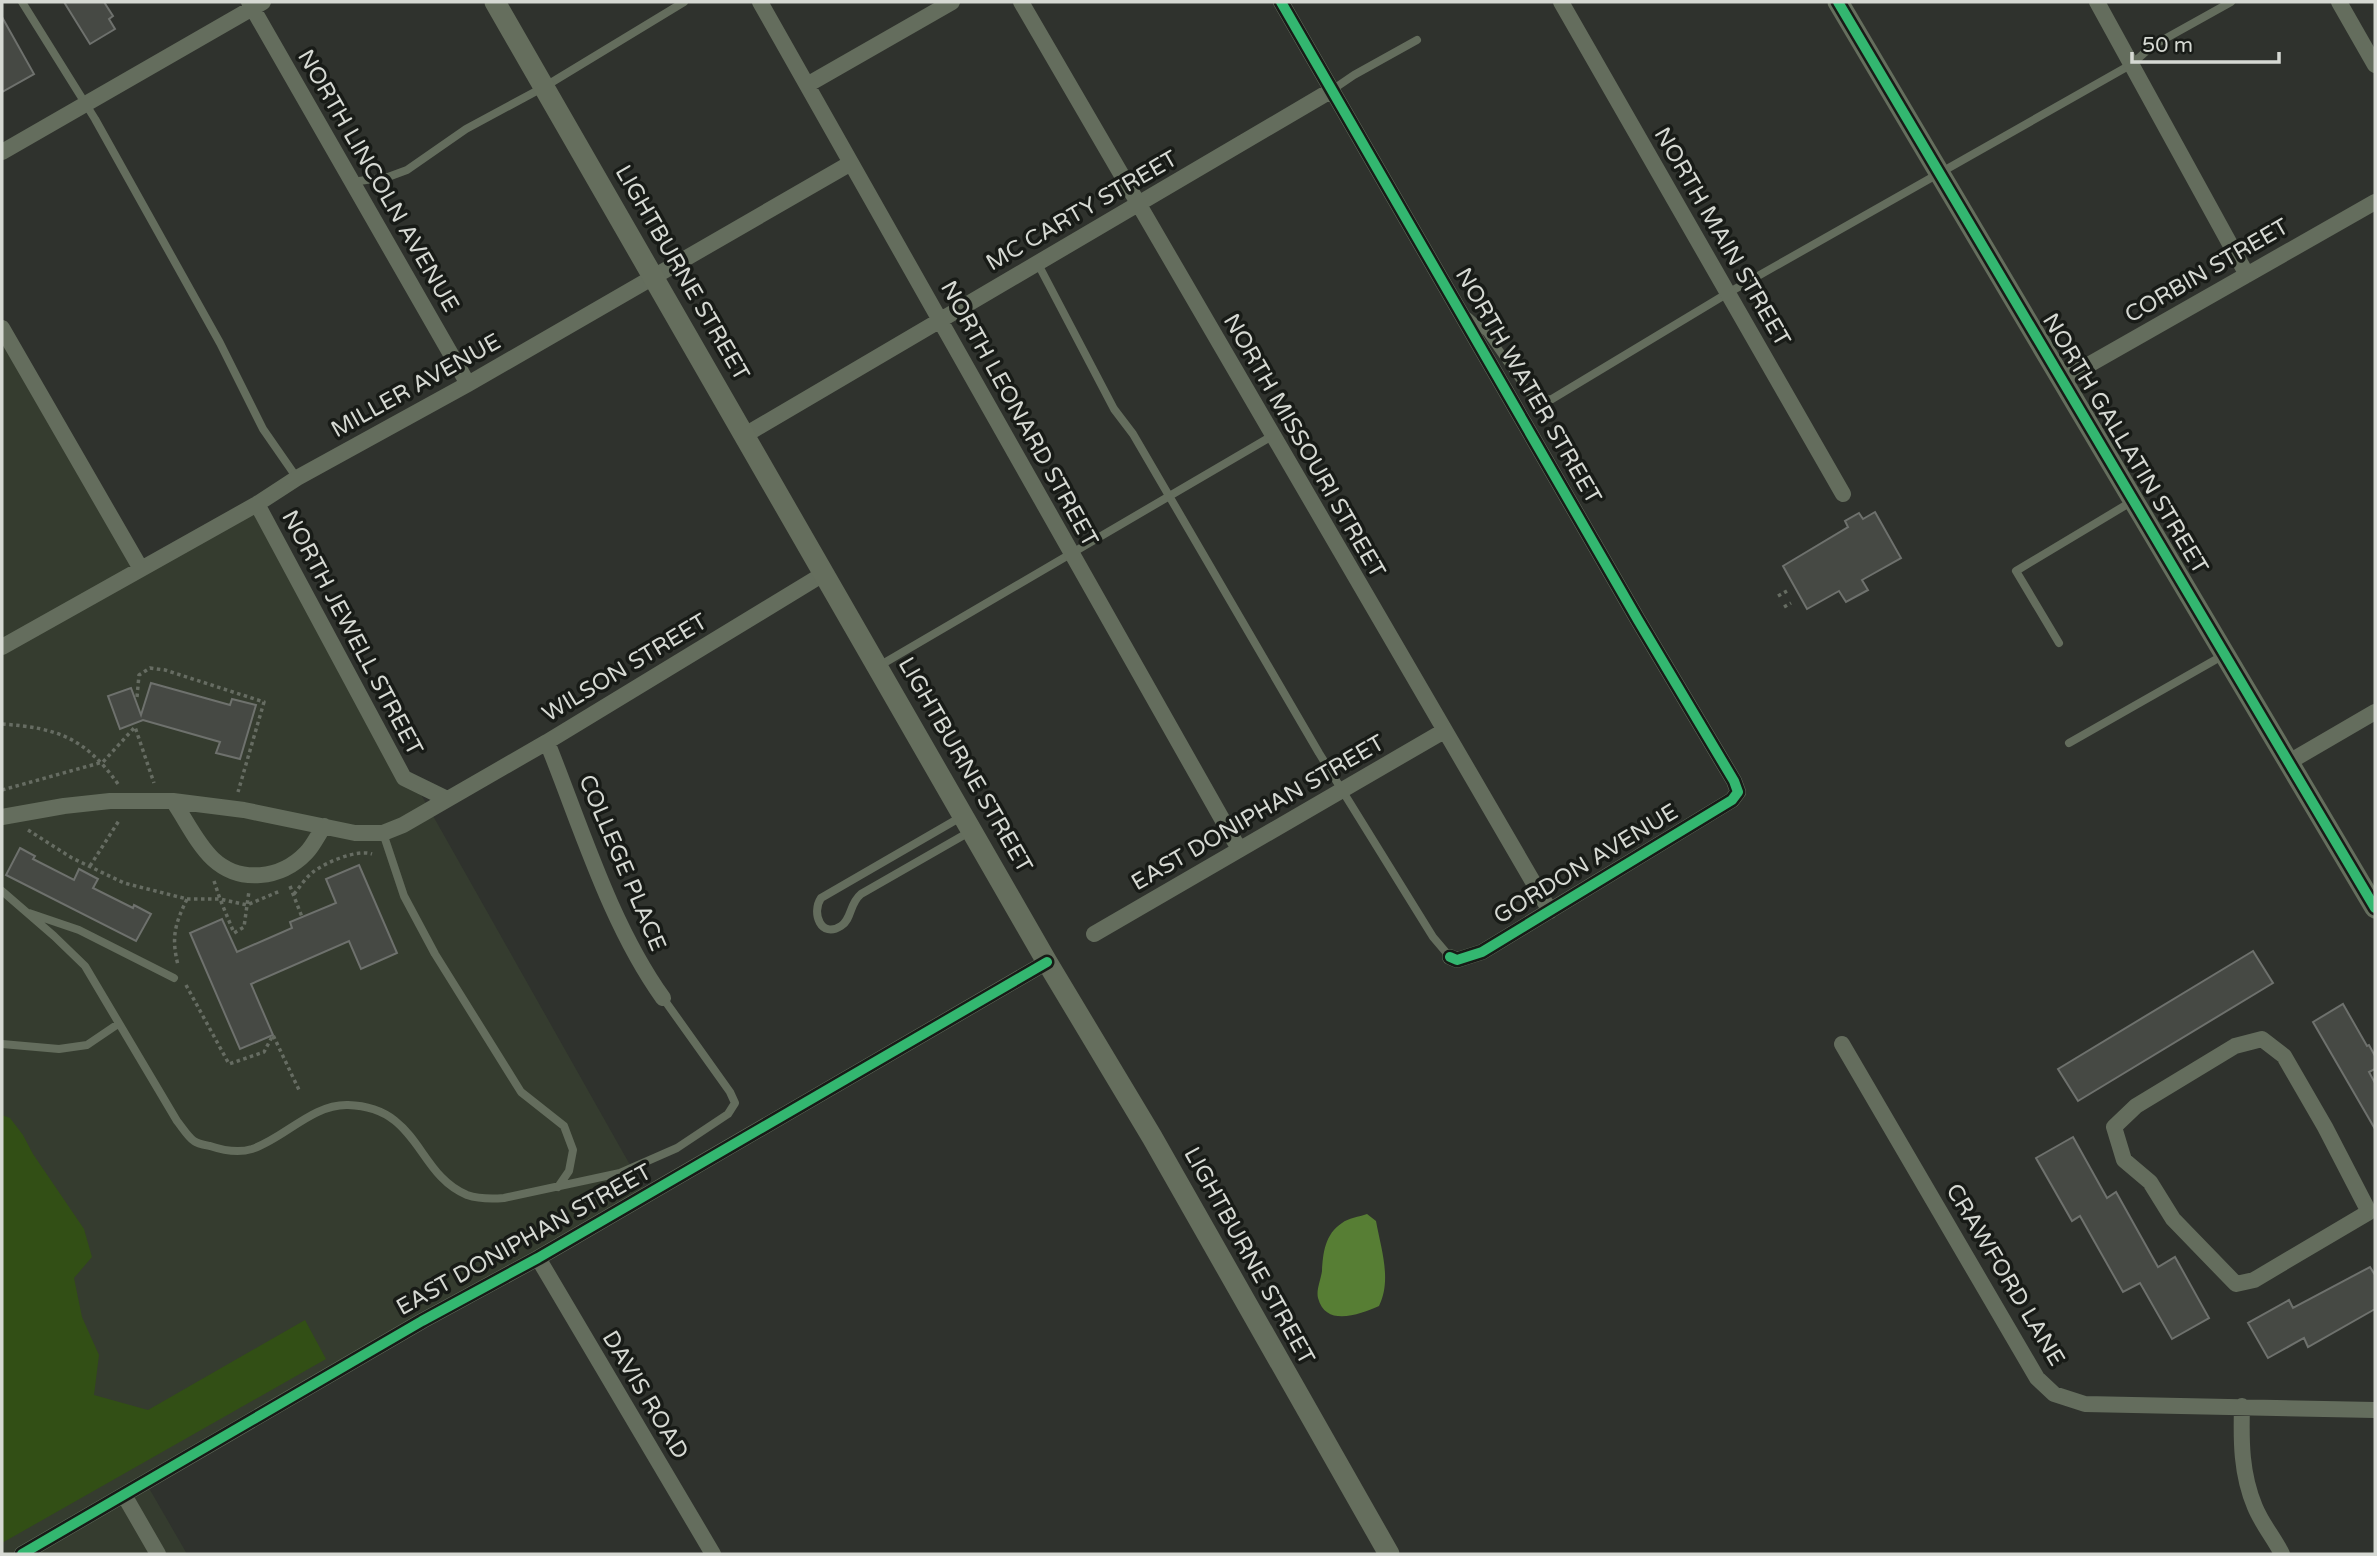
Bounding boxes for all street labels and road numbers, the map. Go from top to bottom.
street label: NORTH LINCOLN AVENUE [291,45,465,317]
street label: NORTH MAIN STREET [1648,122,1796,352]
street label: MC CARTY STREET [981,145,1183,277]
street label: LIGHTBURNE STREET [609,160,755,386]
street label: CORBIN STREET [2120,213,2294,329]
street label: NORTH WATER STREET [1449,263,1607,509]
street label: NORTH LEONARD STREET [934,276,1104,552]
street label: NORTH MISSOURI STREET [1217,309,1391,583]
street label: NORTH GALLATIN STREET [2036,309,2214,579]
street label: MILLER AVENUE [326,328,506,444]
street label: NORTH JEWELL STREET [275,506,429,760]
street label: WILSON STREET [537,608,713,728]
street label: LIGHTBURNE STREET [892,652,1038,878]
street label: EAST DONIPHAN STREET [1126,729,1390,897]
street label: COLLEGE PLACE [572,771,672,955]
street label: GORDON AVENUE [1489,798,1683,930]
street label: LIGHTBURNE STREET [1177,1142,1321,1370]
street label: EAST DONIPHAN STREET [391,1158,657,1322]
street label: CRAWFORD LANE [1940,1179,2070,1371]
street label: DAVIS ROAD [596,1326,694,1464]

